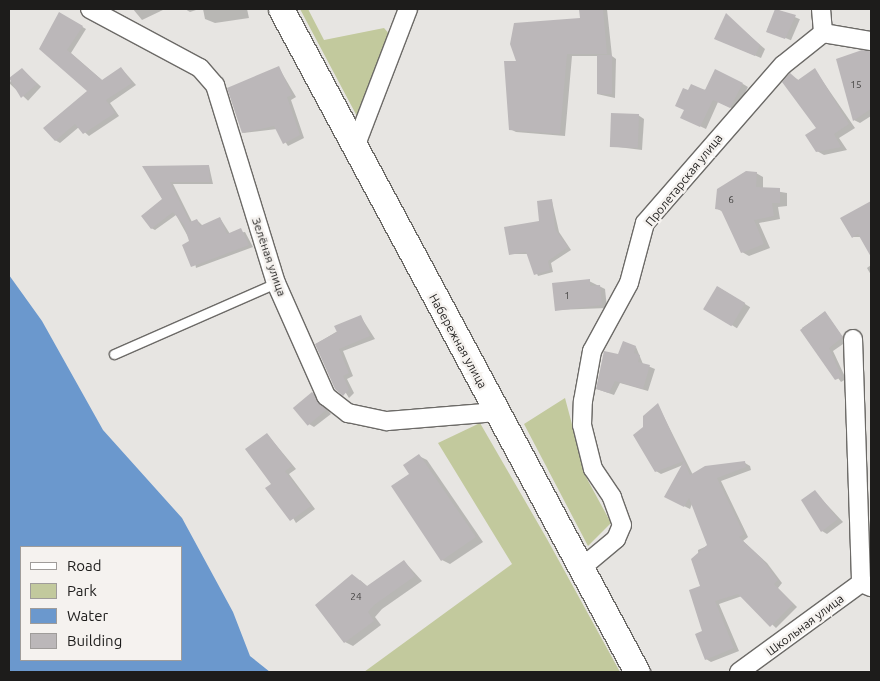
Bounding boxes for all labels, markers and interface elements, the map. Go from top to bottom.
house number: 15 [850,79,862,91]
street label: Пролетарская улица [642,131,726,229]
house number: 6 [728,194,734,206]
street label: Зелёная улица [249,216,289,298]
house number: 1 [564,290,570,302]
street label: Набережная улица [426,291,490,391]
legend [20,546,182,661]
text: Road [67,557,102,574]
text: Park [67,582,97,599]
house number: 24 [350,591,362,603]
street label: Школьная улица [763,591,847,659]
text: Water [67,607,108,624]
text: Building [67,632,122,649]

